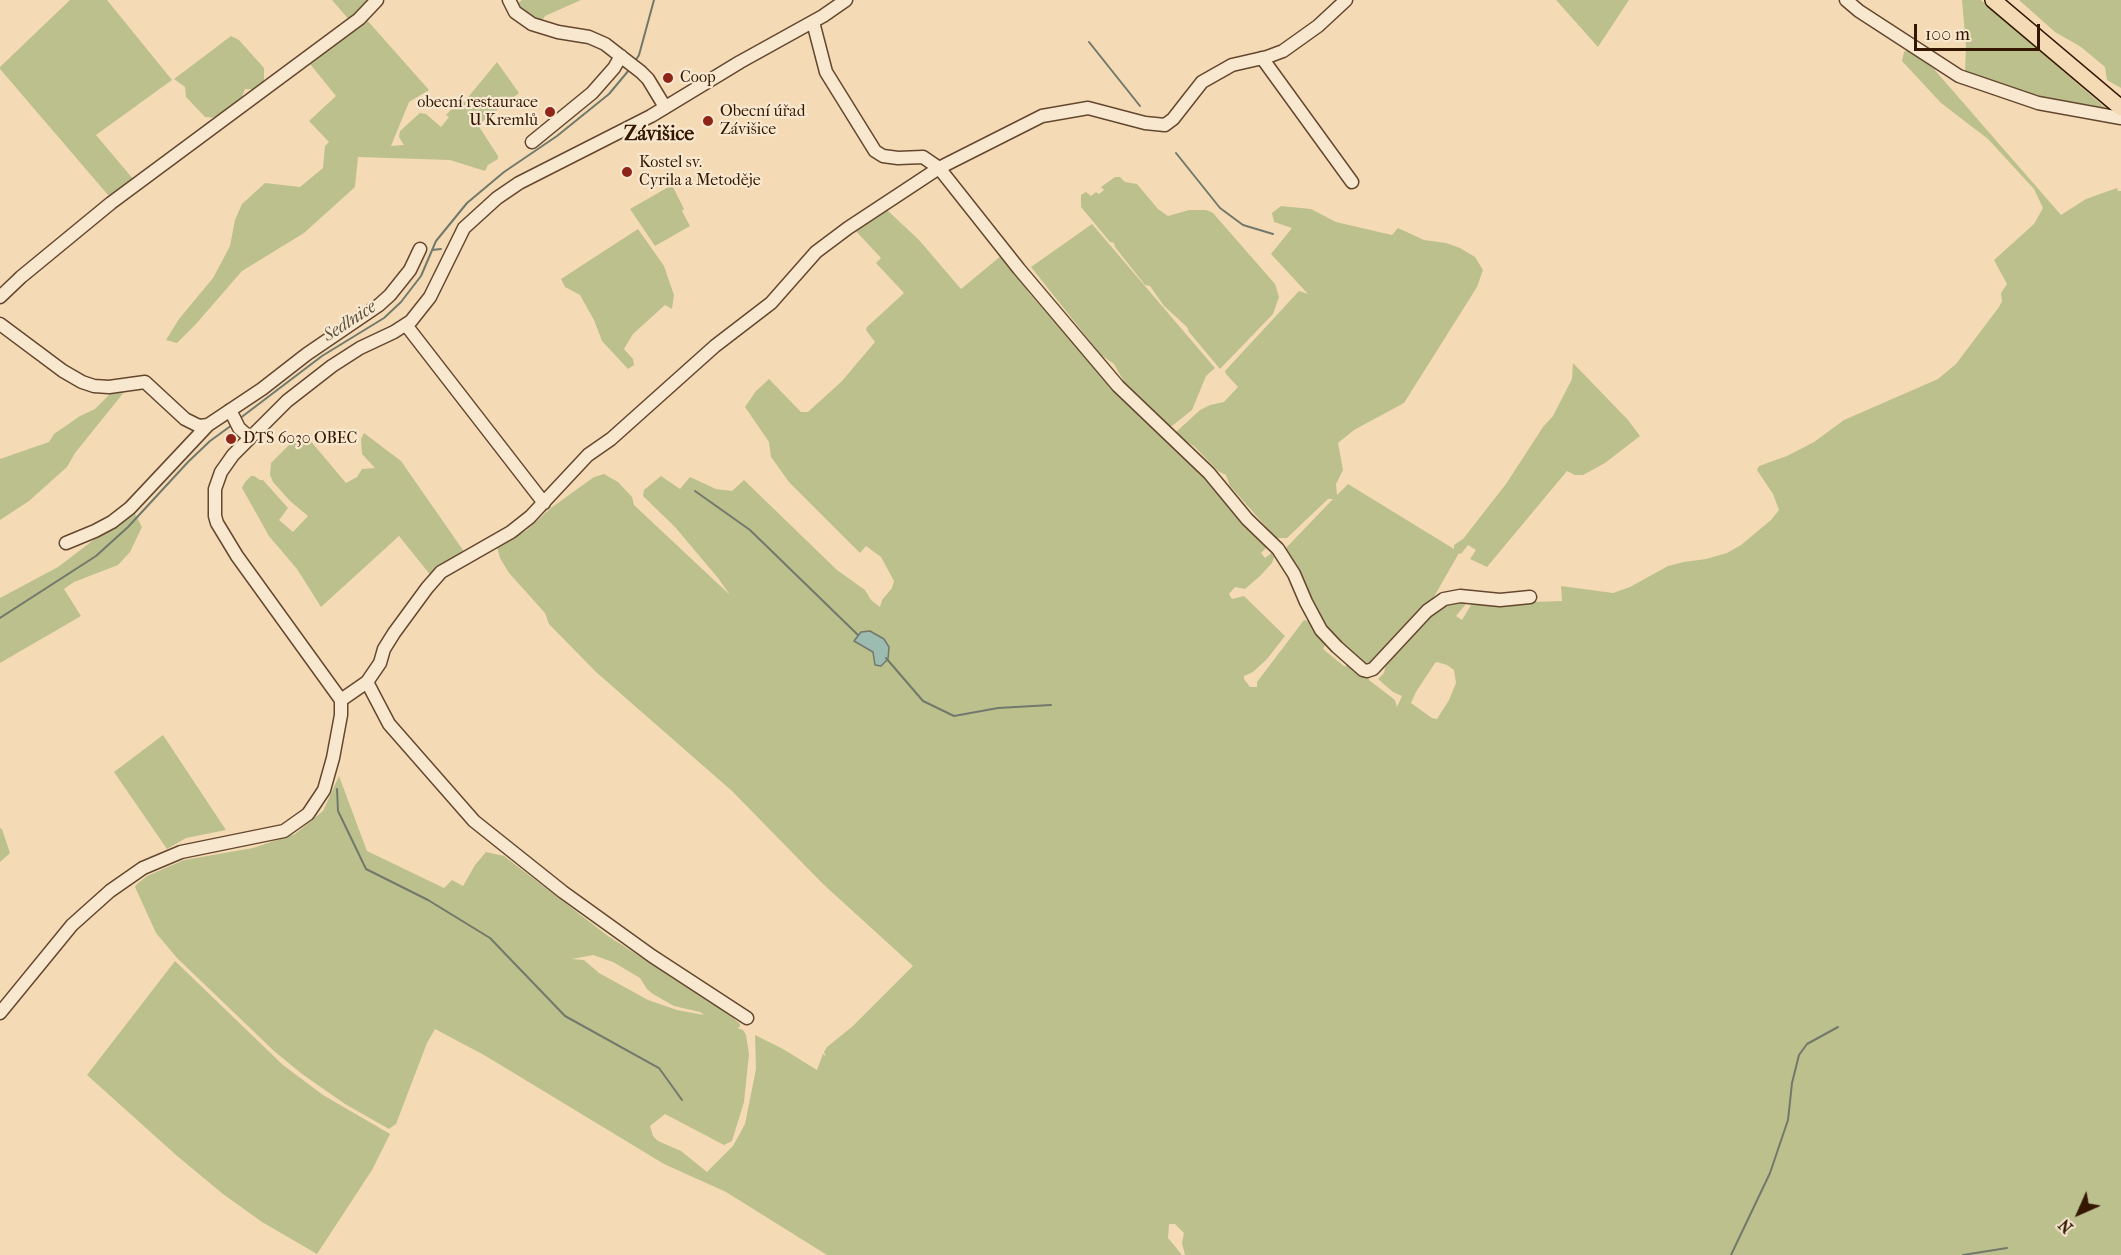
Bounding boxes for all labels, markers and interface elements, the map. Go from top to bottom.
scale bar [1917,12,2043,50]
text: 100 m [1925,24,1970,45]
place label: Coop [680,68,716,88]
marker: Coop [661,71,675,85]
place label: obecní restaurace U Kremlů [417,93,538,131]
place label: Obecní úřad Závišice [720,102,805,140]
marker: obecní restaurace U Kremlů [543,105,557,119]
marker: Obecní úřad Závišice [701,114,715,128]
district label: Závišice [624,123,694,147]
place label: Kostel sv. Cyrila a Metoděje [639,153,761,191]
marker: Kostel sv. Cyrila a Metoděje [620,165,634,179]
water label: Sedlnice [319,297,381,347]
place label: DTS 6030 OBEC [243,429,357,449]
marker: DTS 6030 OBEC [224,432,238,446]
north arrow [2049,1183,2109,1243]
text: N [2055,1215,2077,1237]

